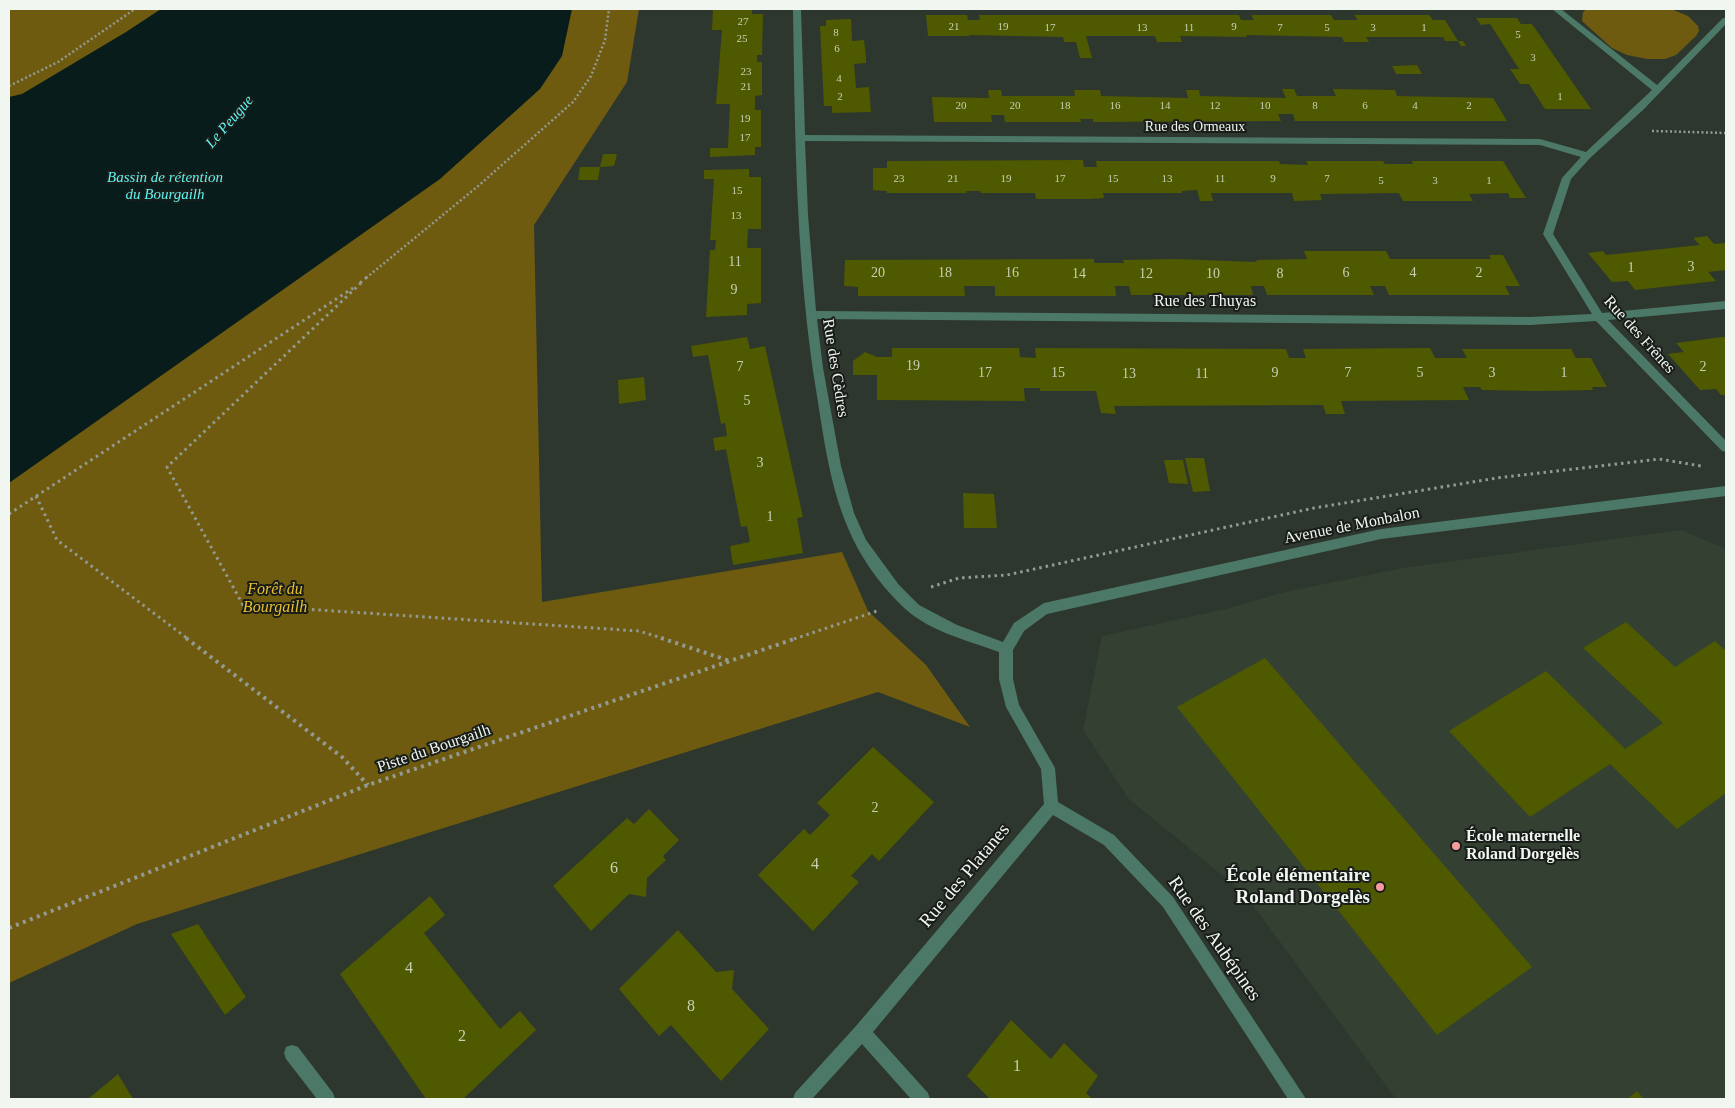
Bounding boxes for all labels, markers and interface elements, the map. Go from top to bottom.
house number: 27 [738,15,748,29]
house number: 21 [949,20,960,34]
house number: 19 [998,20,1008,34]
house number: 9 [1231,20,1237,34]
house number: 17 [1044,21,1056,35]
house number: 13 [1136,21,1148,35]
house number: 11 [1184,21,1194,35]
house number: 7 [1277,21,1283,35]
house number: 5 [1324,21,1330,35]
house number: 3 [1370,21,1376,35]
house number: 1 [1421,21,1427,35]
house number: 8 [833,26,839,40]
house number: 5 [1515,28,1521,42]
house number: 25 [736,32,748,46]
house number: 6 [834,42,840,56]
house number: 3 [1530,51,1536,65]
house number: 23 [740,65,751,79]
house number: 4 [836,72,842,86]
house number: 21 [740,80,751,94]
house number: 2 [837,90,843,104]
house number: 1 [1557,90,1563,104]
water label: Le Peugue [202,92,258,152]
house number: 20 [956,99,966,113]
house number: 20 [1010,99,1020,113]
house number: 18 [1060,99,1070,113]
house number: 16 [1110,99,1120,113]
house number: 14 [1160,99,1170,113]
house number: 12 [1210,99,1220,113]
house number: 10 [1260,99,1270,113]
house number: 8 [1312,99,1318,113]
house number: 6 [1362,99,1368,113]
house number: 4 [1412,99,1418,113]
house number: 2 [1466,99,1472,113]
house number: 19 [740,112,750,126]
street label: Rue des Ormeaux [1145,119,1245,135]
house number: 17 [740,131,750,145]
water label: Bassin de rétention du Bourgailh [107,169,223,204]
house number: 23 [894,172,904,186]
house number: 21 [948,172,958,186]
house number: 19 [1000,172,1011,186]
house number: 17 [1054,172,1066,186]
house number: 15 [1108,172,1118,186]
house number: 13 [1162,172,1172,186]
house number: 11 [1215,172,1225,186]
house number: 9 [1270,172,1276,186]
house number: 7 [1324,172,1330,186]
house number: 5 [1378,174,1384,188]
house number: 3 [1432,174,1438,188]
house number: 1 [1486,174,1492,188]
house number: 15 [732,184,742,198]
house number: 13 [730,209,741,223]
house number: 11 [728,254,742,270]
house number: 3 [1688,259,1694,275]
house number: 1 [1628,260,1634,276]
house number: 20 [871,265,885,281]
house number: 18 [938,265,952,281]
house number: 16 [1005,265,1019,281]
house number: 6 [1342,265,1350,281]
house number: 4 [1410,265,1416,281]
house number: 2 [1476,265,1482,281]
house number: 14 [1072,266,1086,282]
house number: 12 [1139,266,1153,282]
house number: 10 [1206,266,1220,282]
house number: 8 [1276,266,1284,282]
house number: 9 [731,282,738,298]
street label: Rue des Thuyas [1154,292,1256,312]
street label: Rue des Frênes [1599,292,1679,378]
street label: Rue des Cèdres [818,317,852,419]
house number: 19 [906,358,920,374]
house number: 7 [736,359,744,375]
house number: 2 [1700,359,1706,375]
house number: 17 [978,365,992,381]
house number: 15 [1051,365,1065,381]
house number: 9 [1272,365,1278,381]
house number: 7 [1345,365,1352,381]
house number: 5 [1416,365,1424,381]
house number: 3 [1488,365,1495,381]
house number: 1 [1560,365,1568,381]
house number: 13 [1122,366,1136,382]
house number: 11 [1195,366,1209,382]
house number: 5 [744,393,750,409]
house number: 3 [756,455,764,471]
street label: Avenue de Monbalon [1283,503,1421,549]
house number: 1 [766,509,774,525]
park label: Forêt du Bourgailh [243,580,307,618]
street label: Piste du Bourgailh [375,721,493,777]
house number: 2 [872,800,878,816]
street label: Rue des Platanes [915,819,1015,933]
place label: École maternelle Roland Dorgelès [1466,827,1580,865]
marker: École maternelle Roland Dorgelès [1450,840,1462,852]
house number: 4 [811,855,819,875]
house number: 6 [610,859,618,879]
place label: École élémentaire Roland Dorgelès [1226,865,1370,909]
street label: Rue des Aubépines [1163,872,1265,1006]
marker: École élémentaire Roland Dorgelès [1374,881,1386,893]
house number: 4 [405,959,413,979]
house number: 8 [687,997,695,1017]
house number: 2 [458,1027,466,1047]
house number: 1 [1013,1057,1021,1077]

